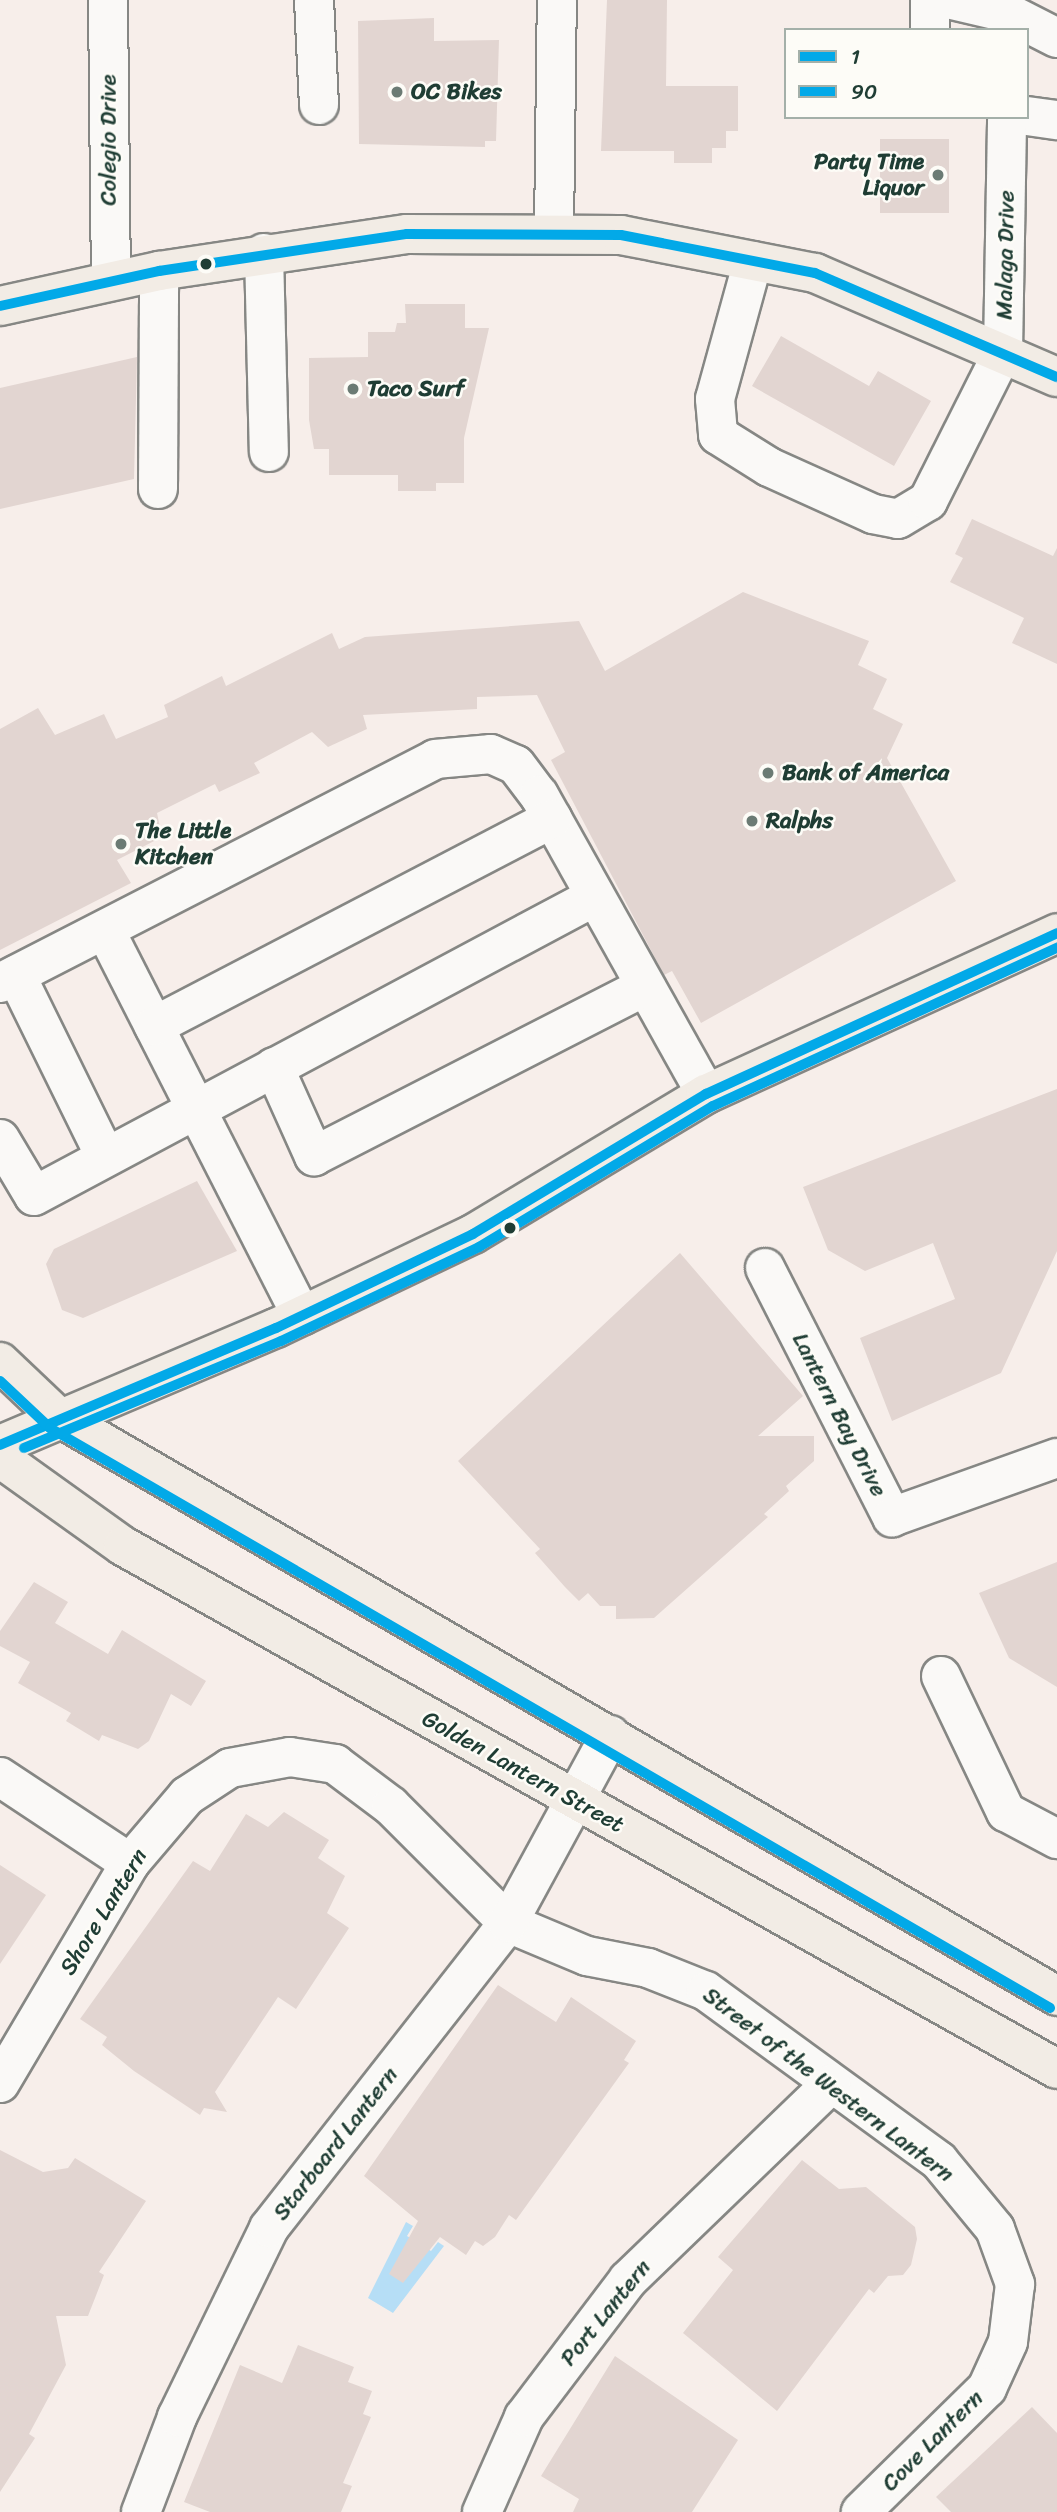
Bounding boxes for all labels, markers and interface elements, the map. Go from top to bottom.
legend [784,28,1029,119]
text: 1 [851,38,860,76]
text: 90 [851,73,877,111]
street label: Colegio Drive [95,74,123,206]
place label: OC Bikes [411,78,502,106]
marker: OC Bikes [389,84,405,100]
place label: Party Time Liquor [813,148,924,202]
marker: Party Time Liquor [930,167,946,183]
street label: Malaga Drive [991,190,1021,320]
unlabelled marker [199,257,213,271]
place label: Taco Surf [367,375,465,403]
marker: Taco Surf [345,381,361,397]
place label: Bank of America [782,759,950,787]
marker: Bank of America [760,765,776,781]
place label: Ralphs [766,807,833,835]
marker: Ralphs [744,813,760,829]
place label: The Little Kitchen [135,817,232,871]
marker: The Little Kitchen [113,836,129,852]
unlabelled marker [503,1221,517,1235]
street label: Lantern Bay Drive [786,1328,892,1502]
street label: Golden Lantern Street [417,1705,629,1839]
street label: Shore Lantern [54,1844,154,1980]
street label: Street of the Western Lantern [696,1981,960,2189]
street label: Starboard Lantern [268,2062,404,2226]
street label: Port Lantern [555,2254,657,2372]
street label: Cove Lantern [876,2384,990,2498]

